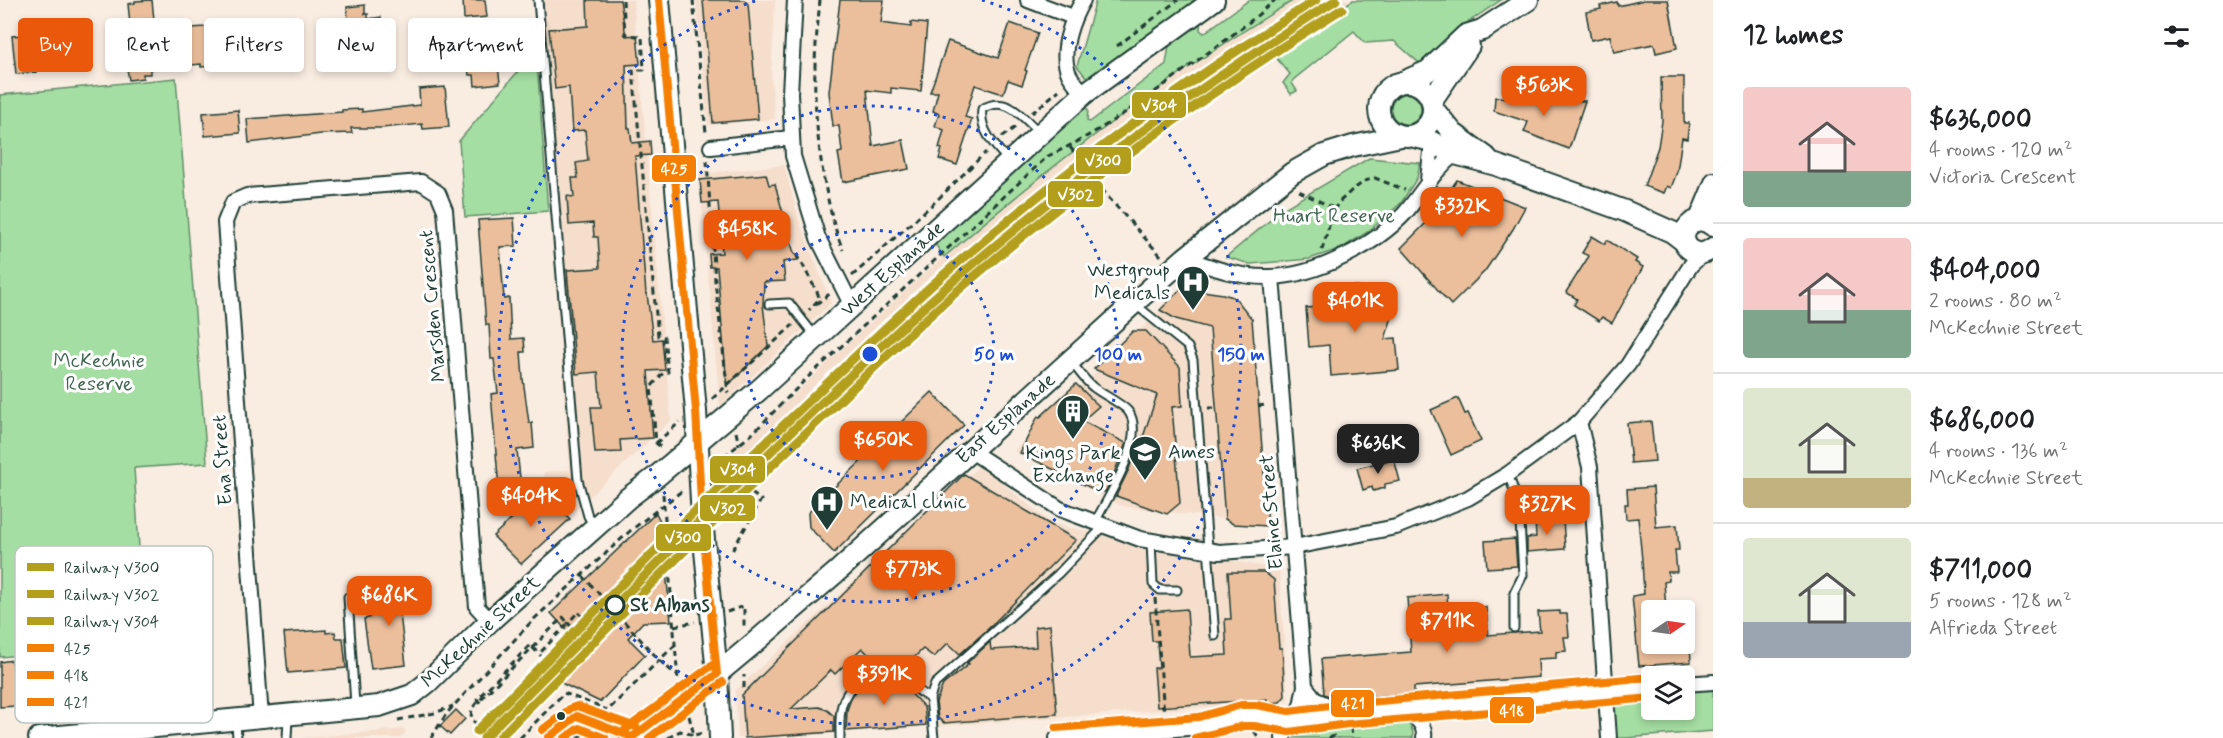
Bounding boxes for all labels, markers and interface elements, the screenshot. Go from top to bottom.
chip: Buy [18,18,93,72]
chip: Rent [105,18,192,72]
chip: Filters [204,18,304,72]
chip: New [316,18,396,72]
chip: Apartment [408,18,545,72]
text: 12 homes [1743,19,1843,53]
icon: filters [2160,20,2193,53]
pin: $563K [1502,66,1586,117]
text: $563K [1515,72,1573,99]
line badge: V304 [1131,91,1187,119]
text: V304 [1141,96,1178,117]
text: $636,000 [1929,103,2032,137]
icon: home [1791,111,1863,183]
text: 4 rooms · 120 m² [1929,137,2072,164]
line badge: V300 [1075,146,1132,175]
text: V300 [1085,151,1121,172]
line badge: 425 [651,154,697,183]
text: 425 [661,159,687,180]
text: Victoria Crescent [1929,164,2076,191]
line badge: V302 [1047,180,1104,208]
text: V302 [1058,185,1095,206]
pin: $332K [1420,187,1504,238]
text: $332K [1434,193,1490,220]
park label: Huart Reserve [1273,203,1395,230]
pin: $458K [705,210,789,261]
street label: West Esplanade [835,215,951,323]
text: $458K [718,216,776,243]
street label: Marsden Crescent [413,229,453,383]
text: $404,000 [1929,254,2040,288]
place label: Westgroup Medicals [1087,257,1170,307]
icon: home [1791,262,1863,334]
hospital icon: Westgroup Medicals [1175,264,1211,311]
pin: $401K [1313,282,1397,333]
text: $401K [1327,288,1383,315]
text: 2 rooms · 80 m² [1929,288,2062,315]
text: McKechnie Street [1929,315,2083,342]
text: 50 m [974,343,1014,367]
text: 100 m [1094,343,1142,367]
text: 150 m [1217,343,1265,367]
centre of rings [860,344,880,364]
park label: McKechnie Reserve [53,348,145,398]
street label: East Esplanade [950,367,1062,471]
building icon: Kings Park Exchange [1055,393,1091,440]
text: $686,000 [1929,404,2035,438]
icon: home [1791,412,1863,484]
street label: Ena Street [206,414,240,506]
pin: $650K [841,421,925,472]
pin: $636K [1336,424,1420,475]
text: $650K [854,427,912,454]
text: $636K [1351,430,1405,457]
school or university icon: Ames [1127,434,1163,481]
text: 4 rooms · 136 m² [1929,438,2068,465]
place label: Ames [1168,439,1215,466]
place label: Kings Park Exchange [1026,440,1120,492]
street label: Elaine Street [1254,453,1290,571]
line badge: V304 [709,455,766,484]
text: V304 [720,460,757,481]
text: McKechnie Street [1929,465,2083,492]
pin: $404K [489,477,573,528]
text: $404K [501,483,561,510]
hospital icon: Medical clinic [809,484,845,531]
pin: $327K [1505,485,1589,536]
place label: Medical clinic [850,489,967,516]
text: $327K [1519,491,1575,518]
line badge: V302 [699,494,756,522]
text: V302 [710,499,747,520]
line badge: V300 [655,523,712,552]
text: V300 [665,528,701,549]
legend [15,546,213,723]
pin: $773K [871,550,955,601]
text: $711,000 [1929,554,2032,588]
text: $773K [885,556,941,583]
text: Railway V300 [64,558,159,579]
icon: home [1791,562,1863,634]
street label: McKechnie Street [415,569,547,694]
pin: $686K [347,576,431,627]
text: $686K [361,582,417,609]
text: Railway V302 [64,585,160,606]
text: 5 rooms · 128 m² [1929,588,2072,615]
place label: St Albans [630,592,710,619]
marker: St Albans [605,595,625,615]
north arrow [1641,600,1695,654]
map controls [1641,600,1695,720]
pin: $711K [1405,602,1489,653]
text: $711K [1420,608,1474,635]
text: Railway V304 [64,612,159,633]
text: Alfrieda Street [1929,615,2057,642]
text: 425 [64,639,91,660]
pin: $391K [842,655,926,706]
text: $391K [857,661,911,688]
text: 418 [64,666,89,687]
button: layers [1641,666,1695,720]
line badge: 421 [1330,689,1375,718]
text: 421 [64,693,88,714]
text: 421 [1341,694,1365,715]
line badge: 418 [1489,696,1535,724]
text: 418 [1500,701,1524,722]
unlabelled marker [555,710,567,722]

